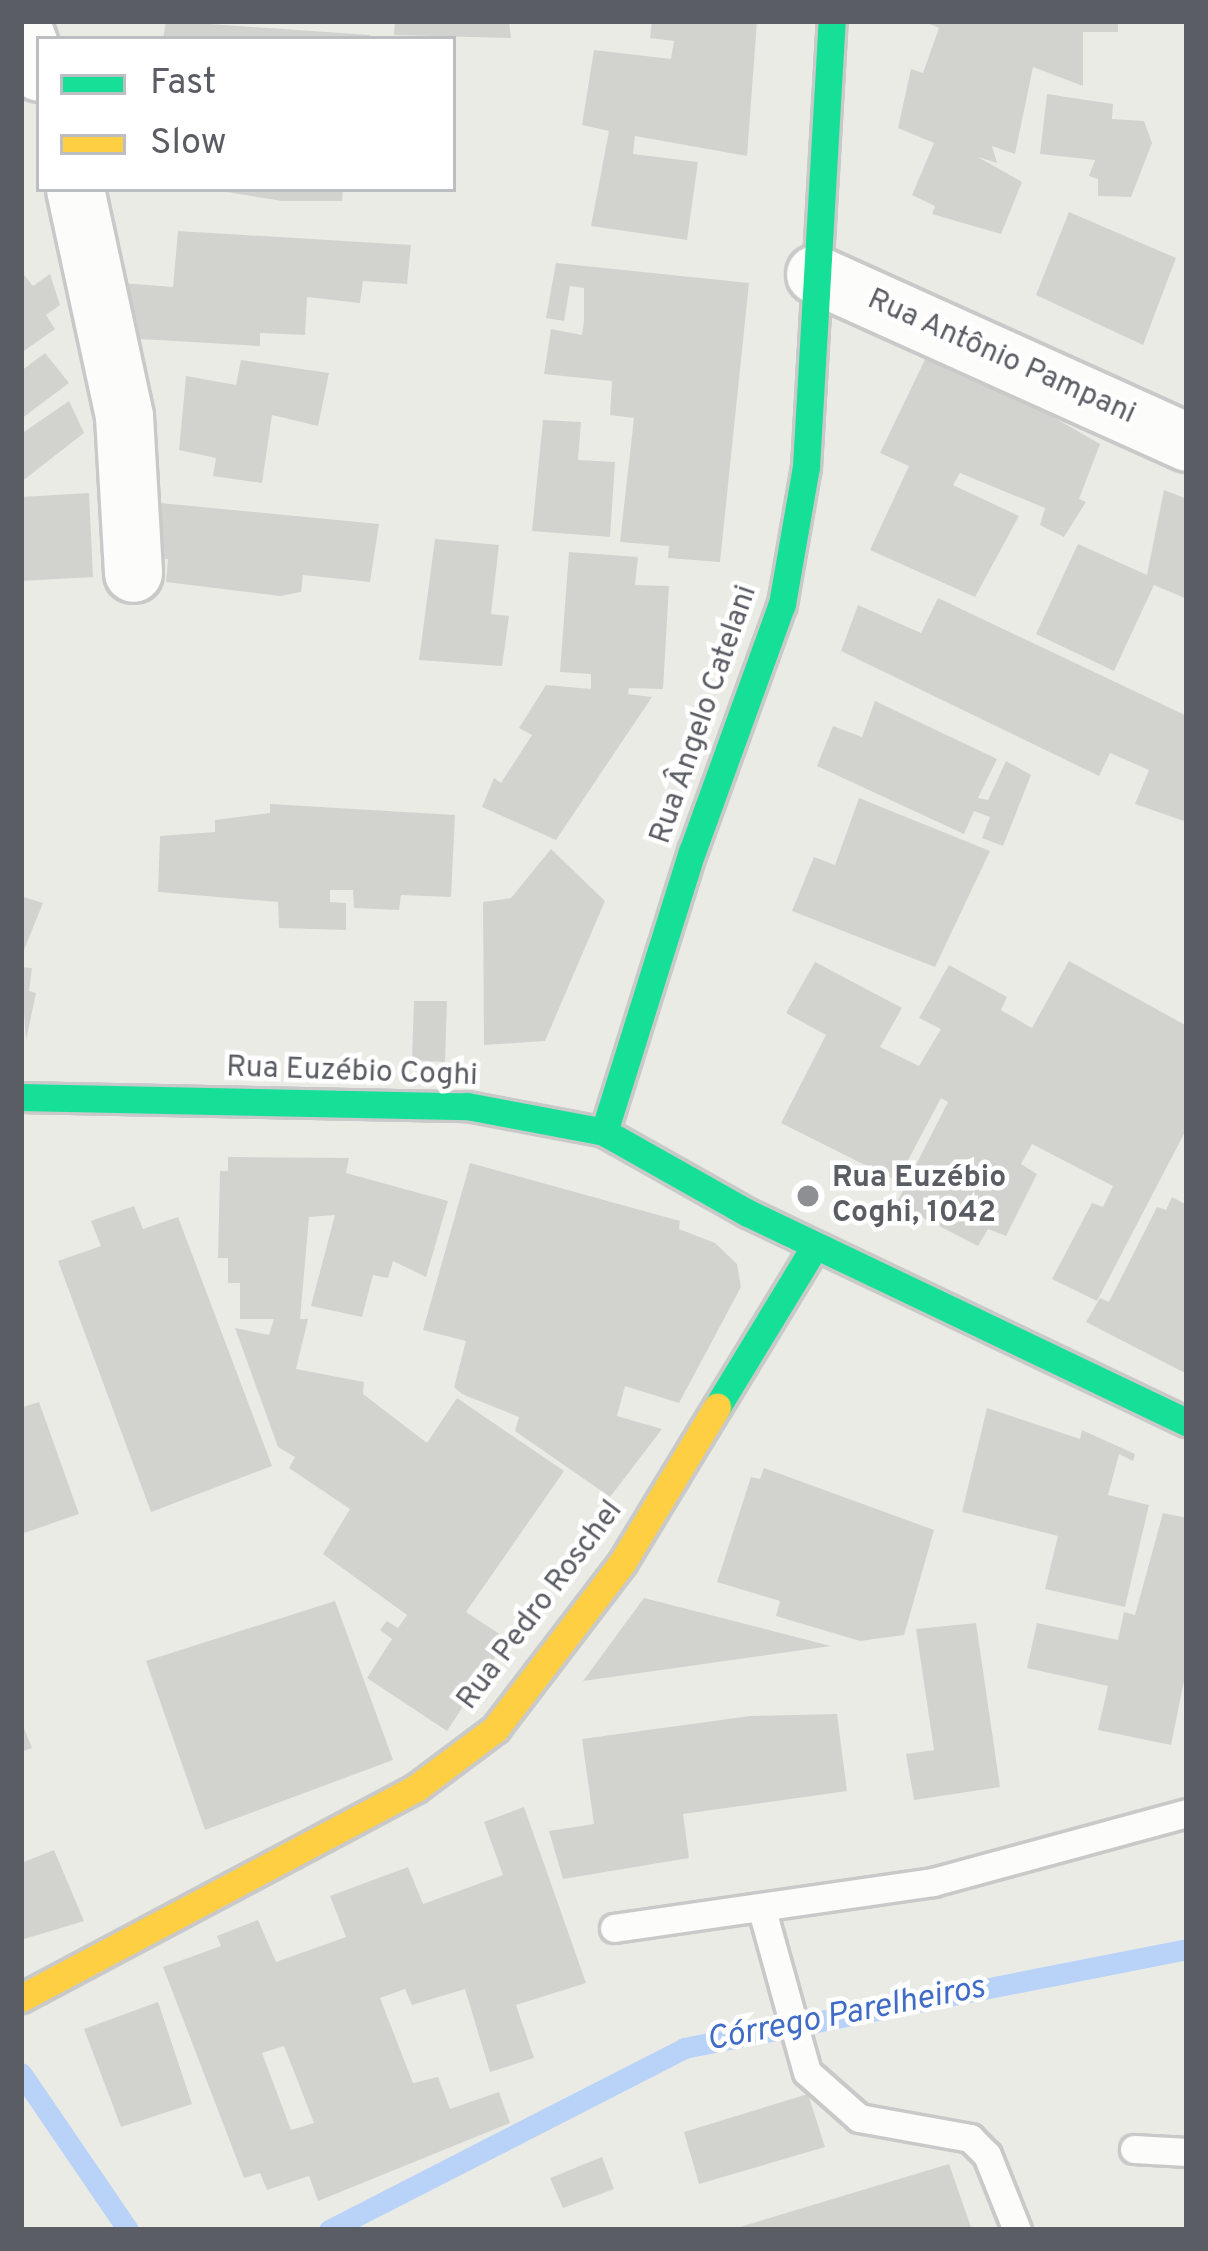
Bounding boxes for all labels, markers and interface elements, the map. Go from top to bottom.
legend [36,36,456,192]
text: Fast [150,61,216,107]
text: Slow [150,121,226,167]
street label: Rua Antônio Pampani [861,282,1141,434]
street label: Rua Ângelo Catelani [644,580,766,850]
street label: Rua Euzébio Coghi [226,1051,478,1095]
place label: Rua Euzébio Coghi, 1042 [832,1161,1006,1232]
marker: Rua Euzébio Coghi, 1042 [795,1183,821,1209]
street label: Rua Pedro Roschel [451,1494,631,1718]
water label: Córrego Parelheiros [704,1970,988,2062]

